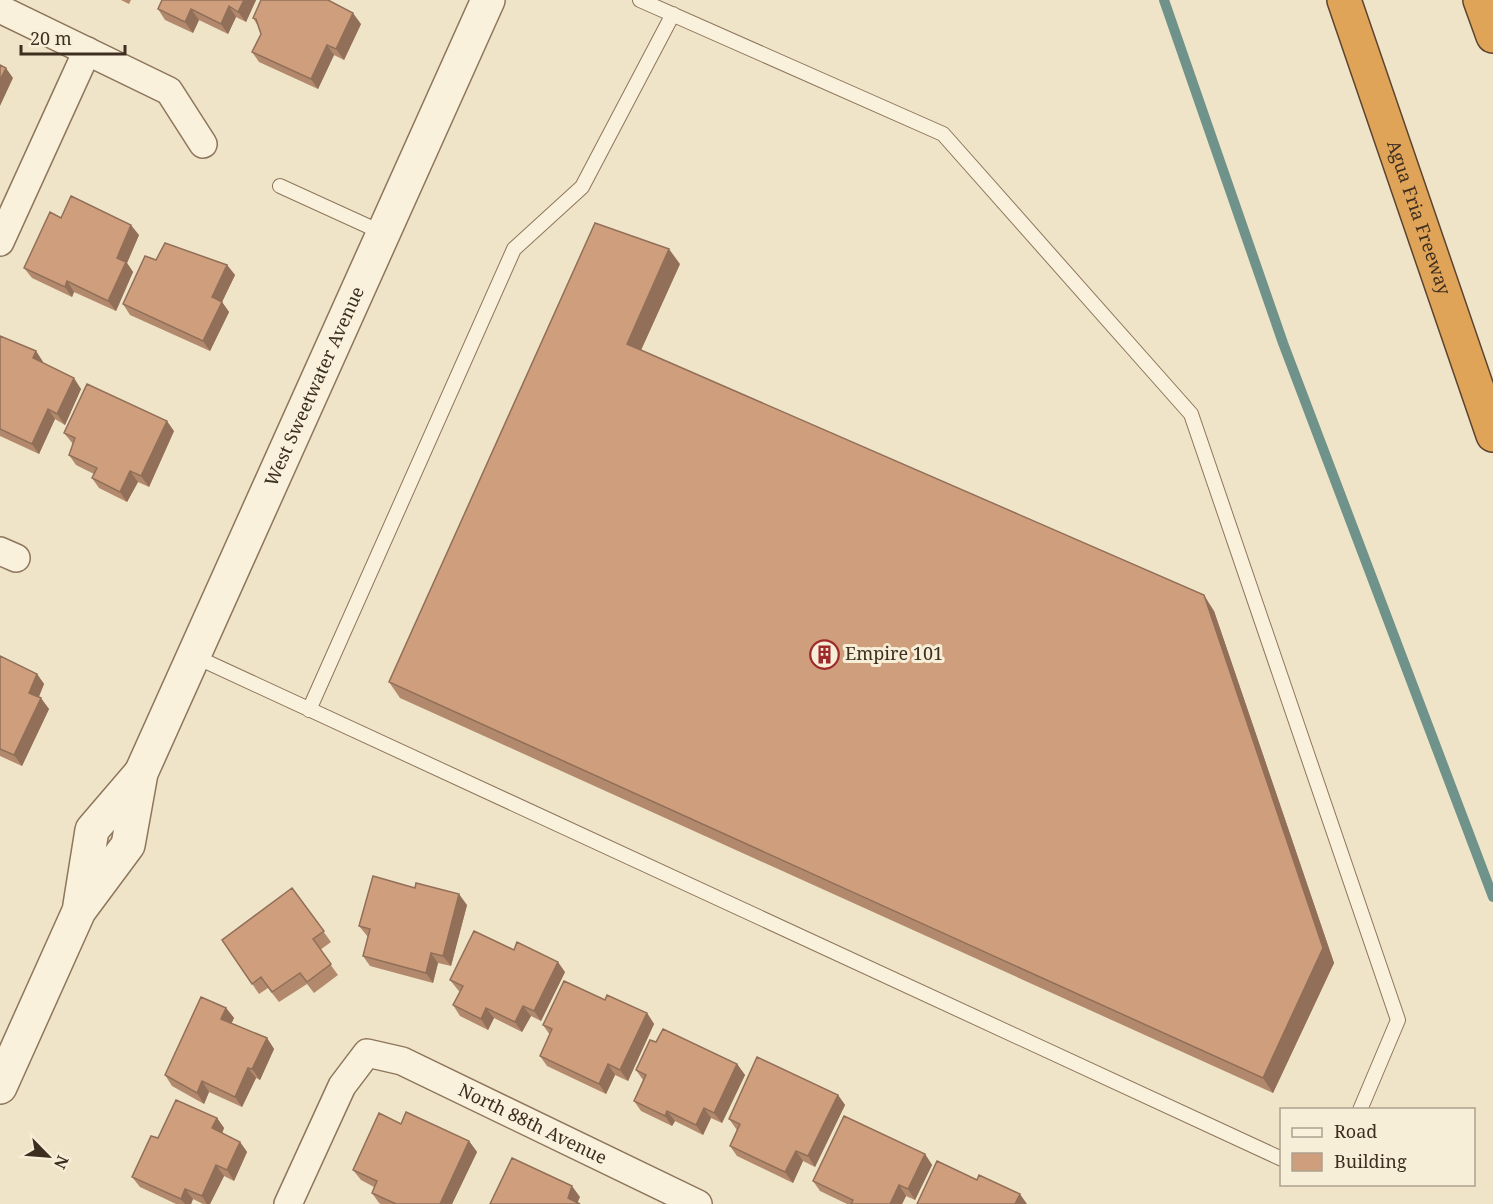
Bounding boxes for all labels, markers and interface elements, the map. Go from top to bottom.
scale bar [21,18,124,56]
text: 20 m [30,26,72,50]
street label: Agua Fria Freeway [1382,137,1457,299]
street label: West Sweetwater Avenue [258,282,369,490]
building icon: Empire 101 [808,638,840,670]
place label: Empire 101 [845,641,943,665]
street label: North 88th Avenue [455,1077,611,1169]
legend [1280,1108,1475,1186]
text: Road [1334,1119,1377,1143]
north arrow [18,1126,78,1186]
text: Building [1334,1149,1407,1173]
text: N [49,1152,74,1173]

